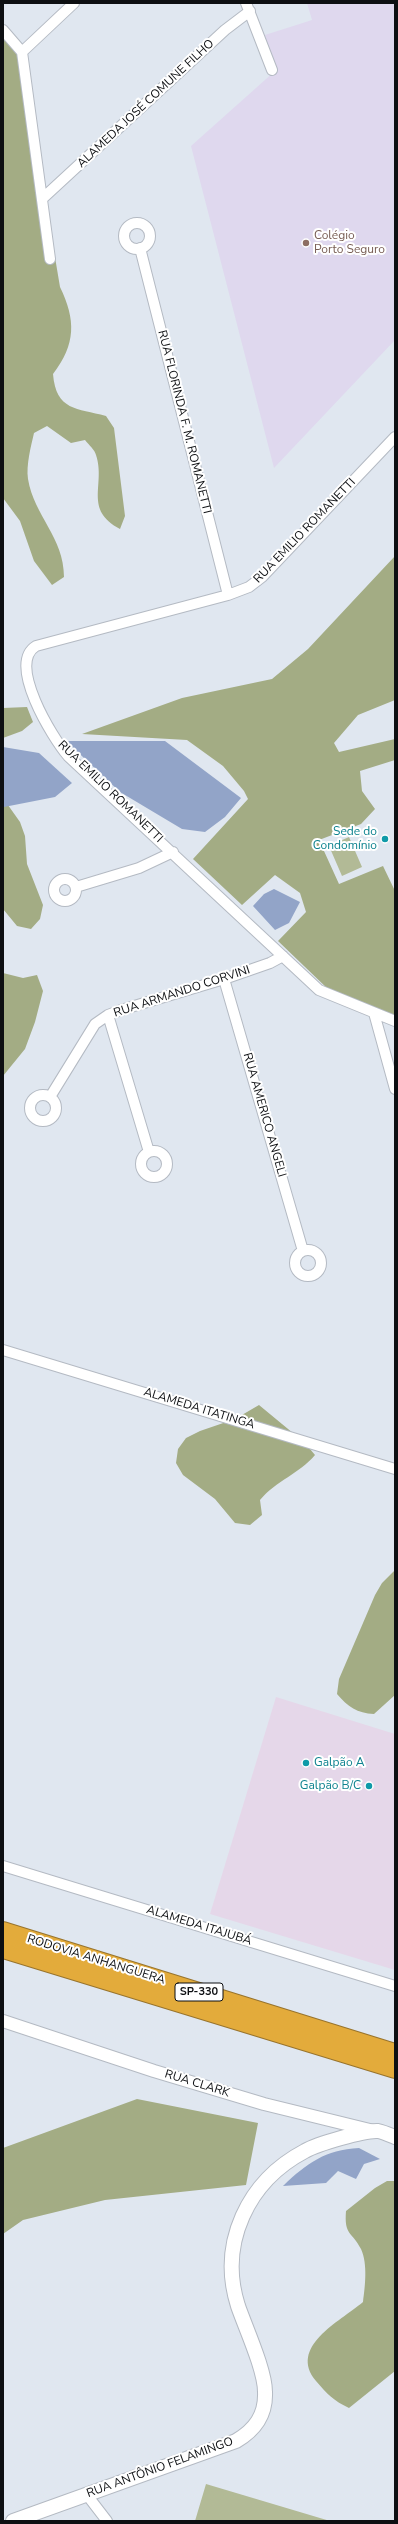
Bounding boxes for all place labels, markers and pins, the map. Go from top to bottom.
place label: Colégio Porto Seguro [314,229,385,257]
marker: Colégio Porto Seguro [301,238,311,248]
place label: Sede do Condomínio [313,825,377,853]
marker: Sede do Condomínio [380,834,390,844]
place label: Galpão A [314,1756,364,1770]
marker: Galpão A [301,1758,311,1768]
place label: Galpão B/C [300,1779,361,1793]
marker: Galpão B/C [364,1781,374,1791]

